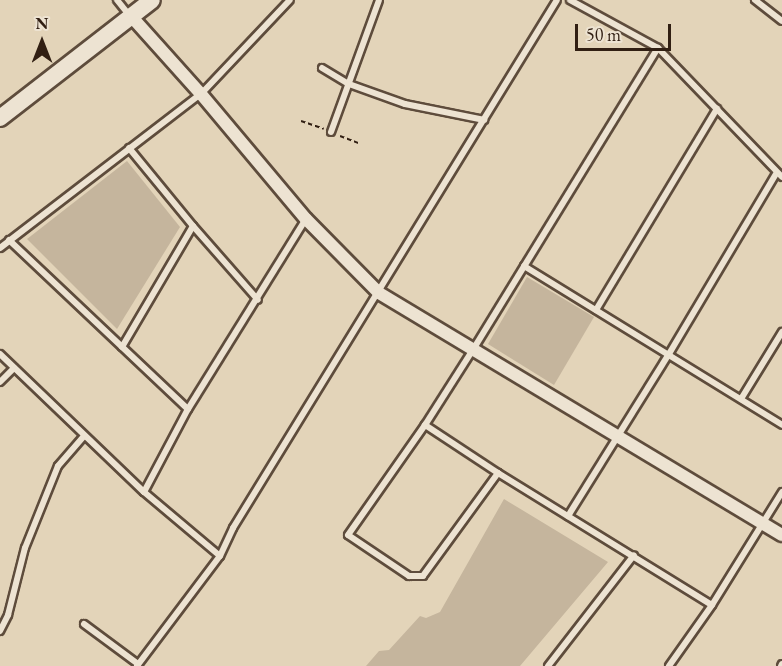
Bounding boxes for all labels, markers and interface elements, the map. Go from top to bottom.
north arrow [12,12,72,72]
scale bar [578,12,674,50]
text: N [36,13,48,34]
text: 50 m [586,23,621,46]

